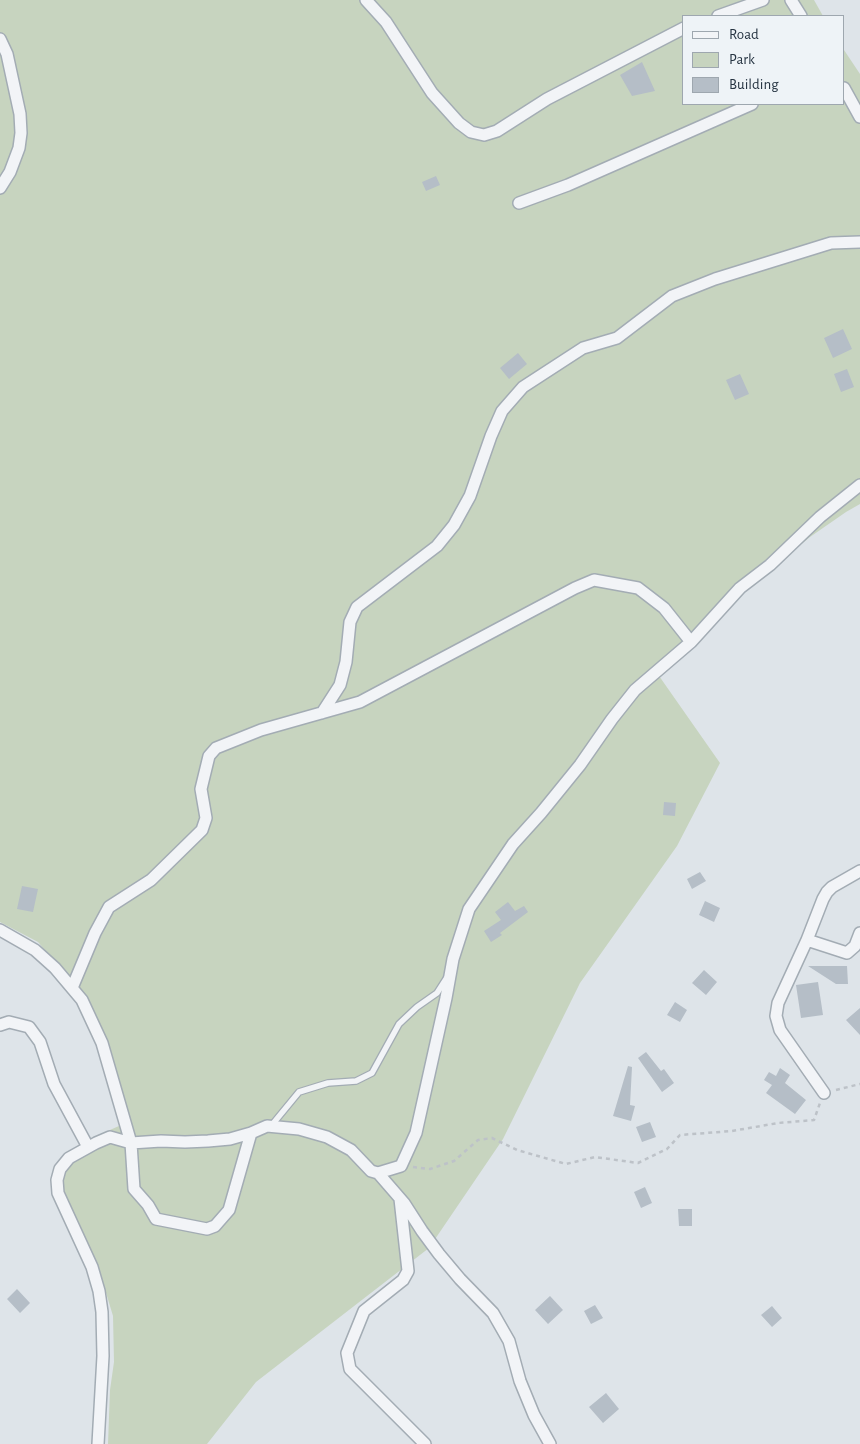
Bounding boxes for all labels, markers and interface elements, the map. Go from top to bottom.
legend [682,15,845,105]
text: Road [729,27,759,42]
text: Park [729,52,755,67]
text: Building [729,77,779,92]

